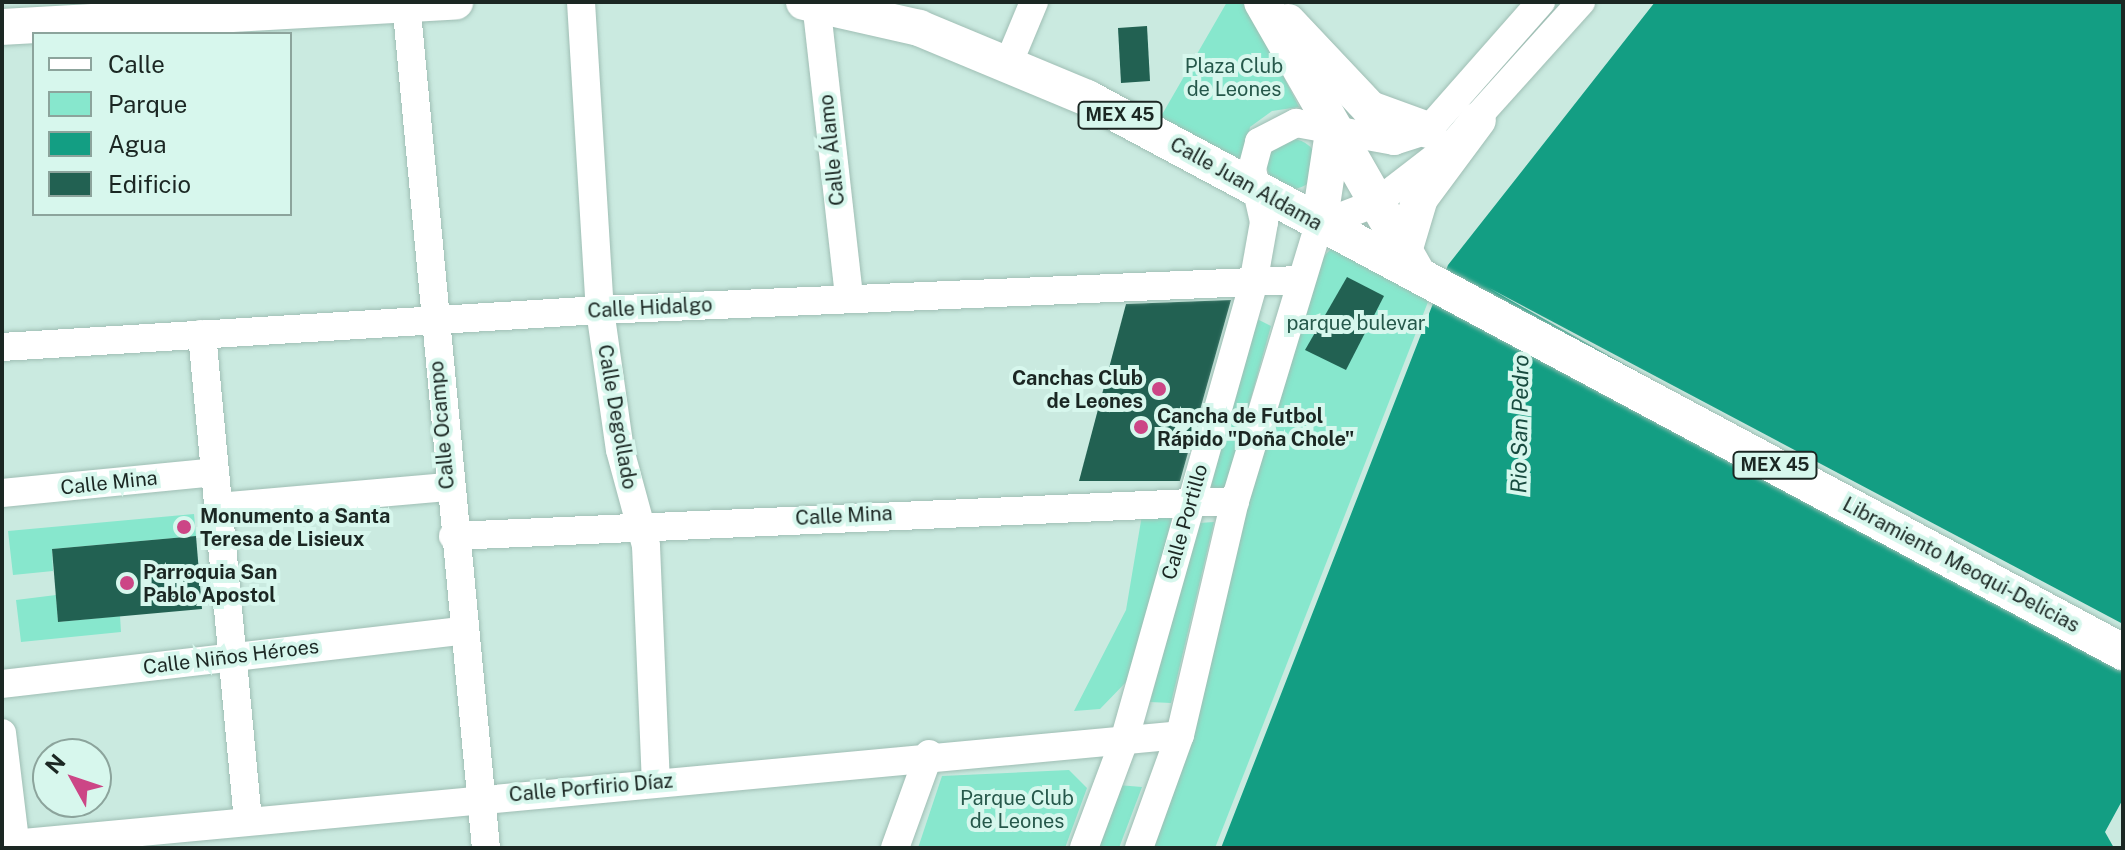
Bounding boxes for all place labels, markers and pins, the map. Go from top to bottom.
place label: Canchas Club de Leones [1012,366,1143,413]
marker: Canchas Club de Leones [1150,380,1168,398]
place label: Cancha de Futbol Rápido "Doña Chole" [1157,404,1354,451]
marker: Cancha de Futbol Rápido "Doña Chole" [1132,418,1150,436]
place label: Monumento a Santa Teresa de Lisieux [200,504,390,551]
marker: Monumento a Santa Teresa de Lisieux [175,518,193,536]
place label: Parroquia San Pablo Apostol [143,560,277,607]
marker: Parroquia San Pablo Apostol [118,574,136,592]

